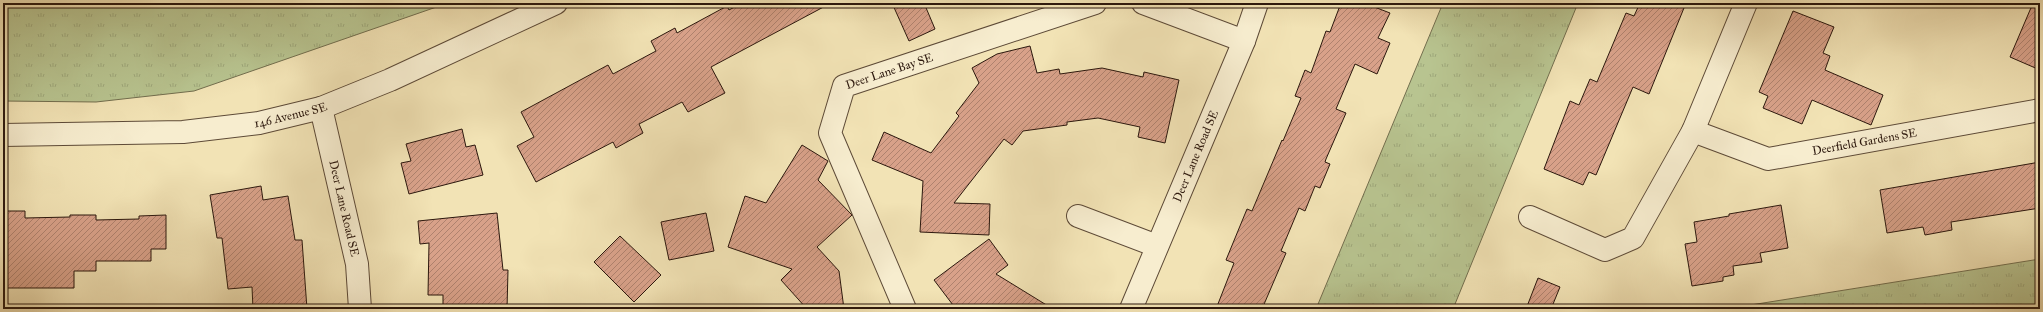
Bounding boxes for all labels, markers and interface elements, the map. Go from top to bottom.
street label: Deer Lane Bay SE [844,50,935,92]
street label: 146 Avenue SE [253,99,329,131]
street label: Deer Lane Road SE [1170,108,1221,204]
street label: Deerfield Gardens SE [1811,125,1918,158]
street label: Deer Lane Road SE [326,159,362,258]

